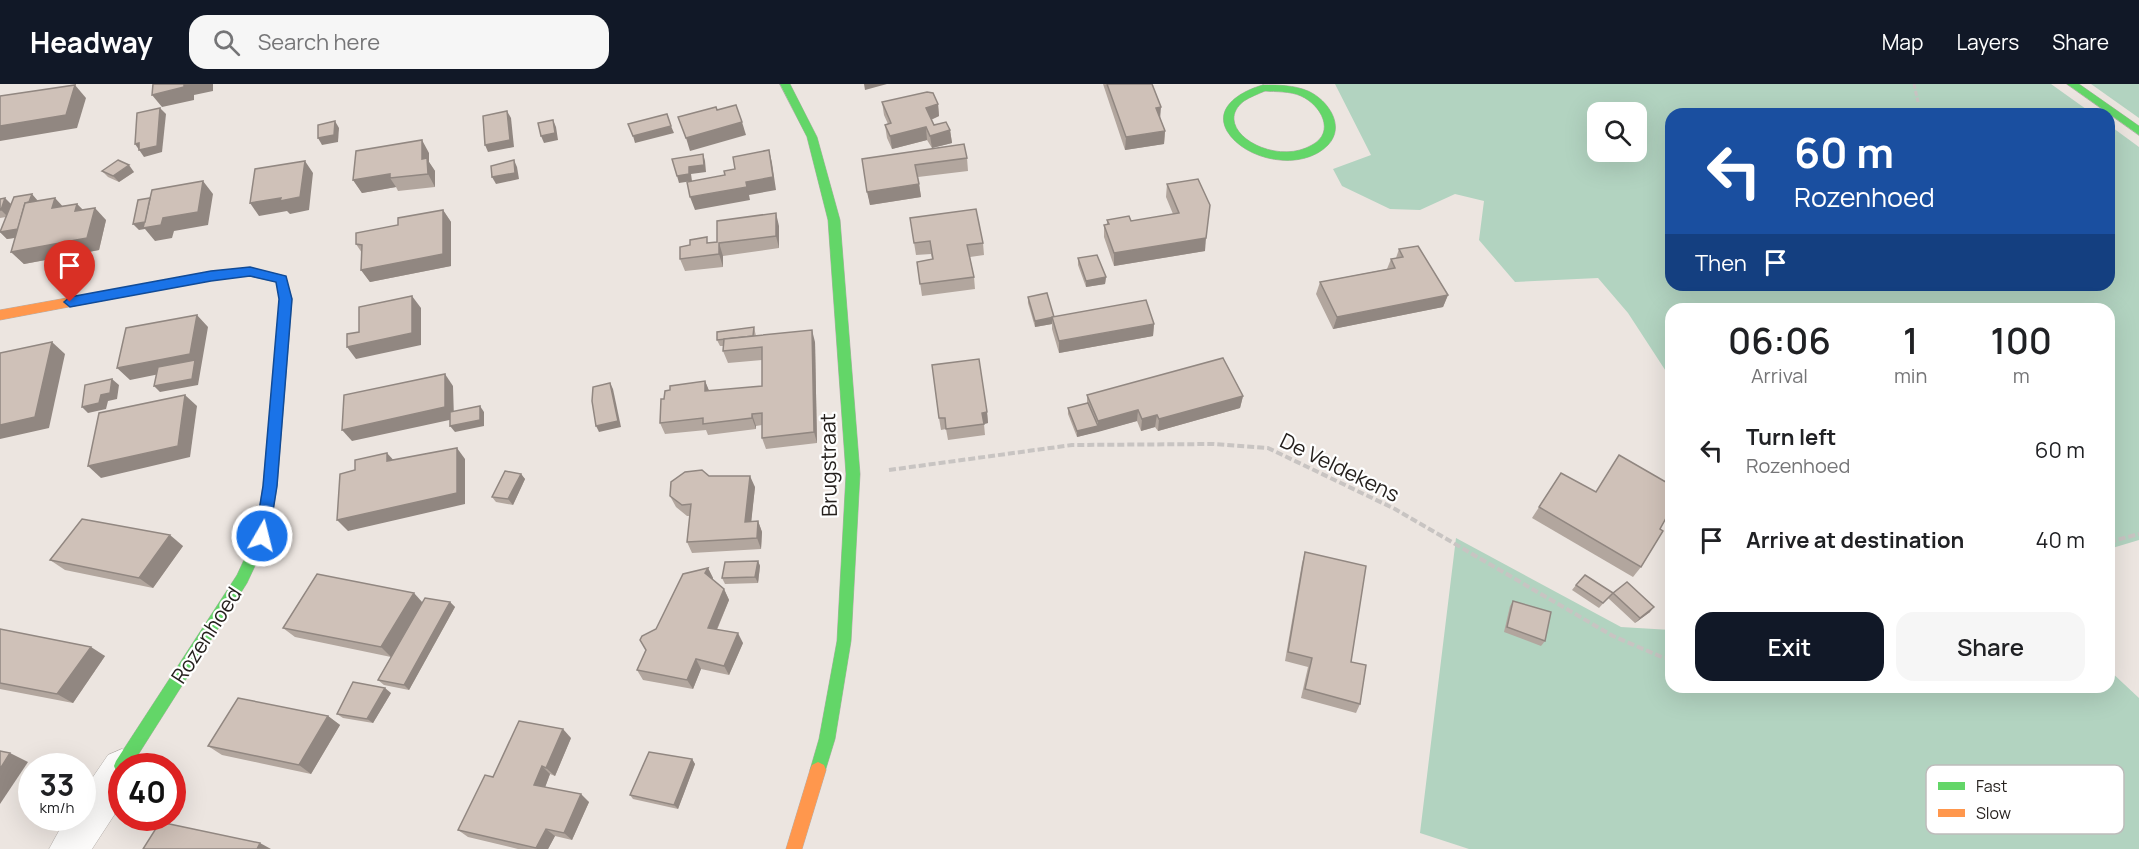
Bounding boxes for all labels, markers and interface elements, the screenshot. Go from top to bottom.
search box [189,15,609,69]
text: Headway [30,23,153,61]
icon: search [210,26,243,59]
text: Search here [258,27,380,57]
text: Map [1882,28,1923,56]
text: Layers [1956,28,2019,56]
text: Share [2052,28,2109,56]
map controls [1587,102,1647,162]
button: search [1587,102,1647,162]
text: 60 m [1794,123,1894,181]
icon: left [1695,132,1773,210]
text: Rozenhoed [1794,178,1935,215]
pin [44,240,95,302]
icon: arrive [1759,246,1792,279]
text: Then [1695,248,1747,278]
icon: arrive [53,249,86,282]
text: 06:06 [1728,316,1831,365]
text: 1 [1903,316,1918,365]
text: 100 [1990,316,2052,365]
text: Arrival [1751,362,1808,389]
text: min [1894,362,1927,389]
text: m [2013,362,2030,389]
street label: Brugstraat [813,413,843,517]
text: Turn left [1746,422,1836,452]
street label: De Veldekens [1276,426,1404,508]
icon: left [1695,434,1728,467]
text: 60 m [2035,435,2085,465]
text: Rozenhoed [1746,452,1850,479]
position arrow [230,504,294,568]
icon: arrive [1695,524,1728,557]
text: Arrive at destination [1746,525,1964,555]
text: 40 m [2036,525,2085,555]
street label: Rozenhoed [164,581,248,689]
button: Exit [1695,612,1884,681]
button: Share [1896,612,2085,681]
speed limit sign: 40 [108,753,186,831]
text: 33 [40,764,74,805]
legend [1926,765,2124,834]
text: Fast [1976,775,2007,797]
text: km/h [40,797,74,818]
text: Slow [1976,802,2011,824]

